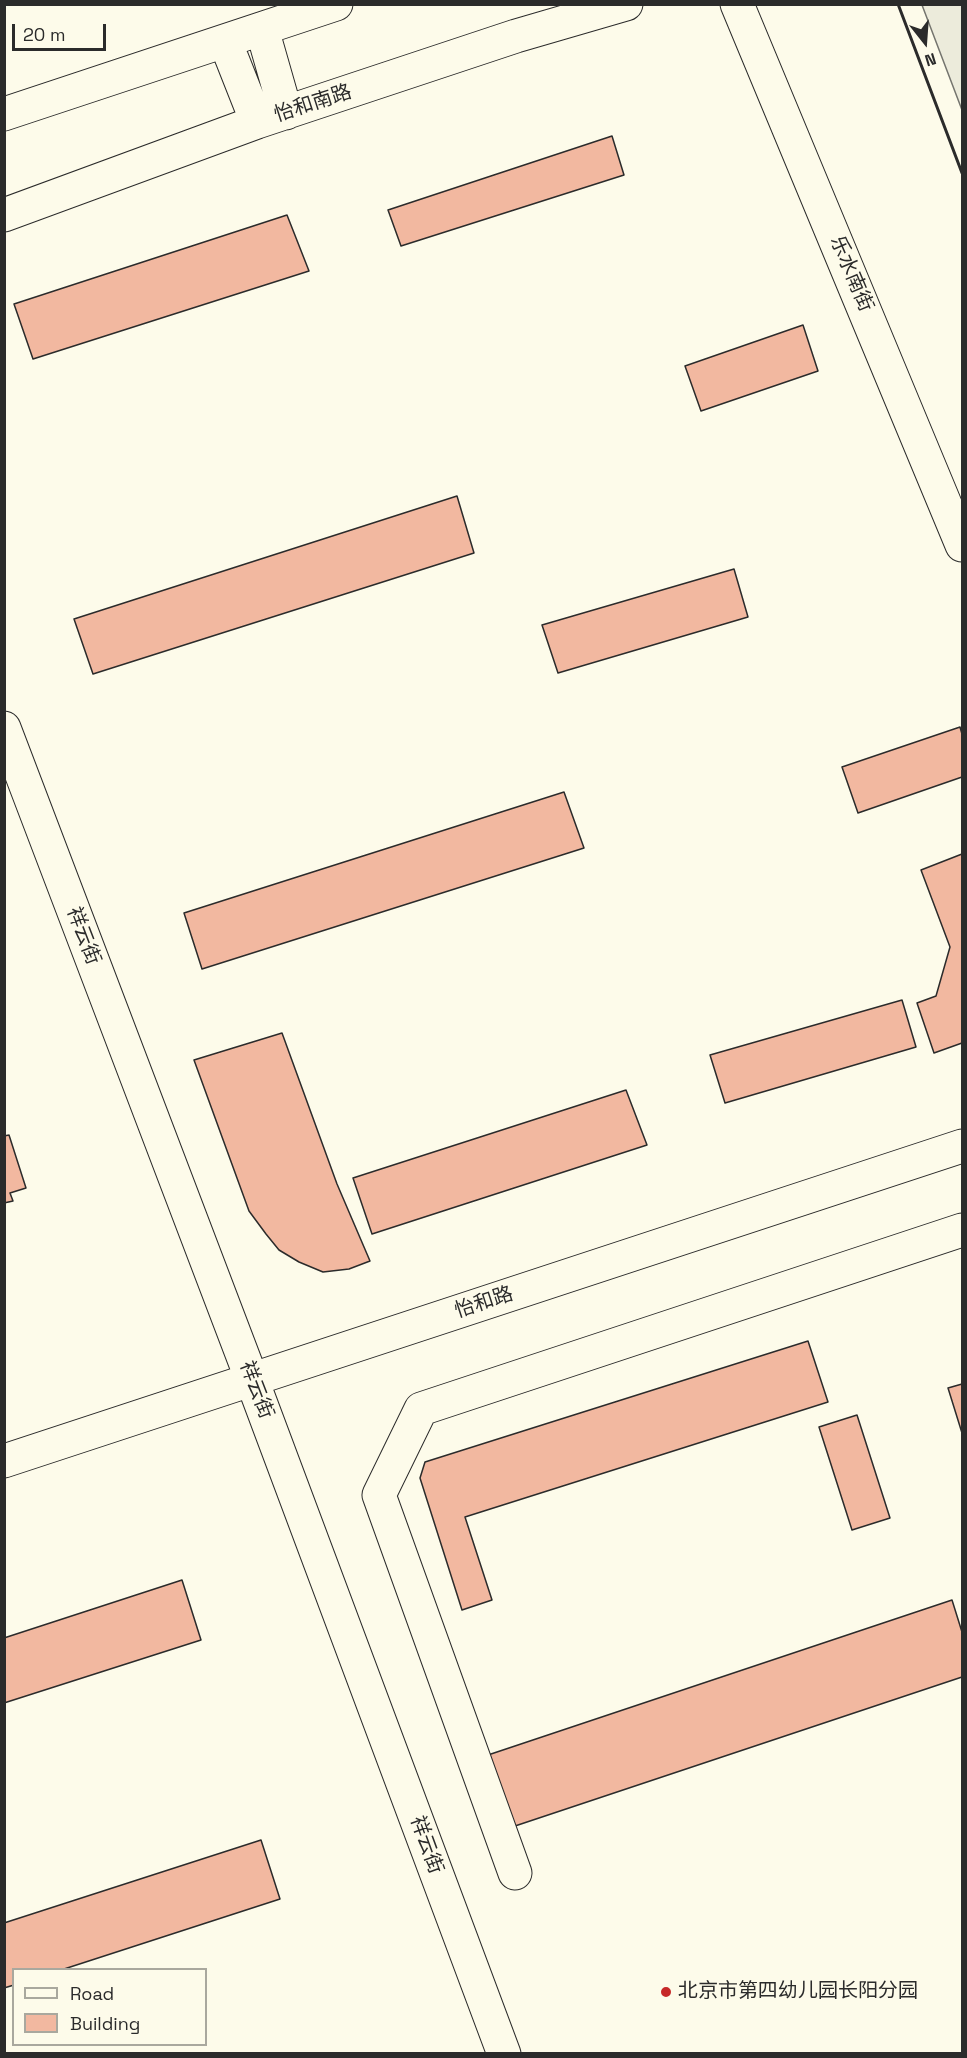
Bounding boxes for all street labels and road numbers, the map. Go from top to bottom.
street label: 怡和南路 [271,80,355,128]
street label: 乐水南街 [824,232,878,316]
street label: 祥云街 [61,904,105,968]
street label: 怡和路 [452,1282,516,1324]
street label: 祥云街 [234,1358,278,1422]
street label: 祥云街 [404,1813,448,1877]

